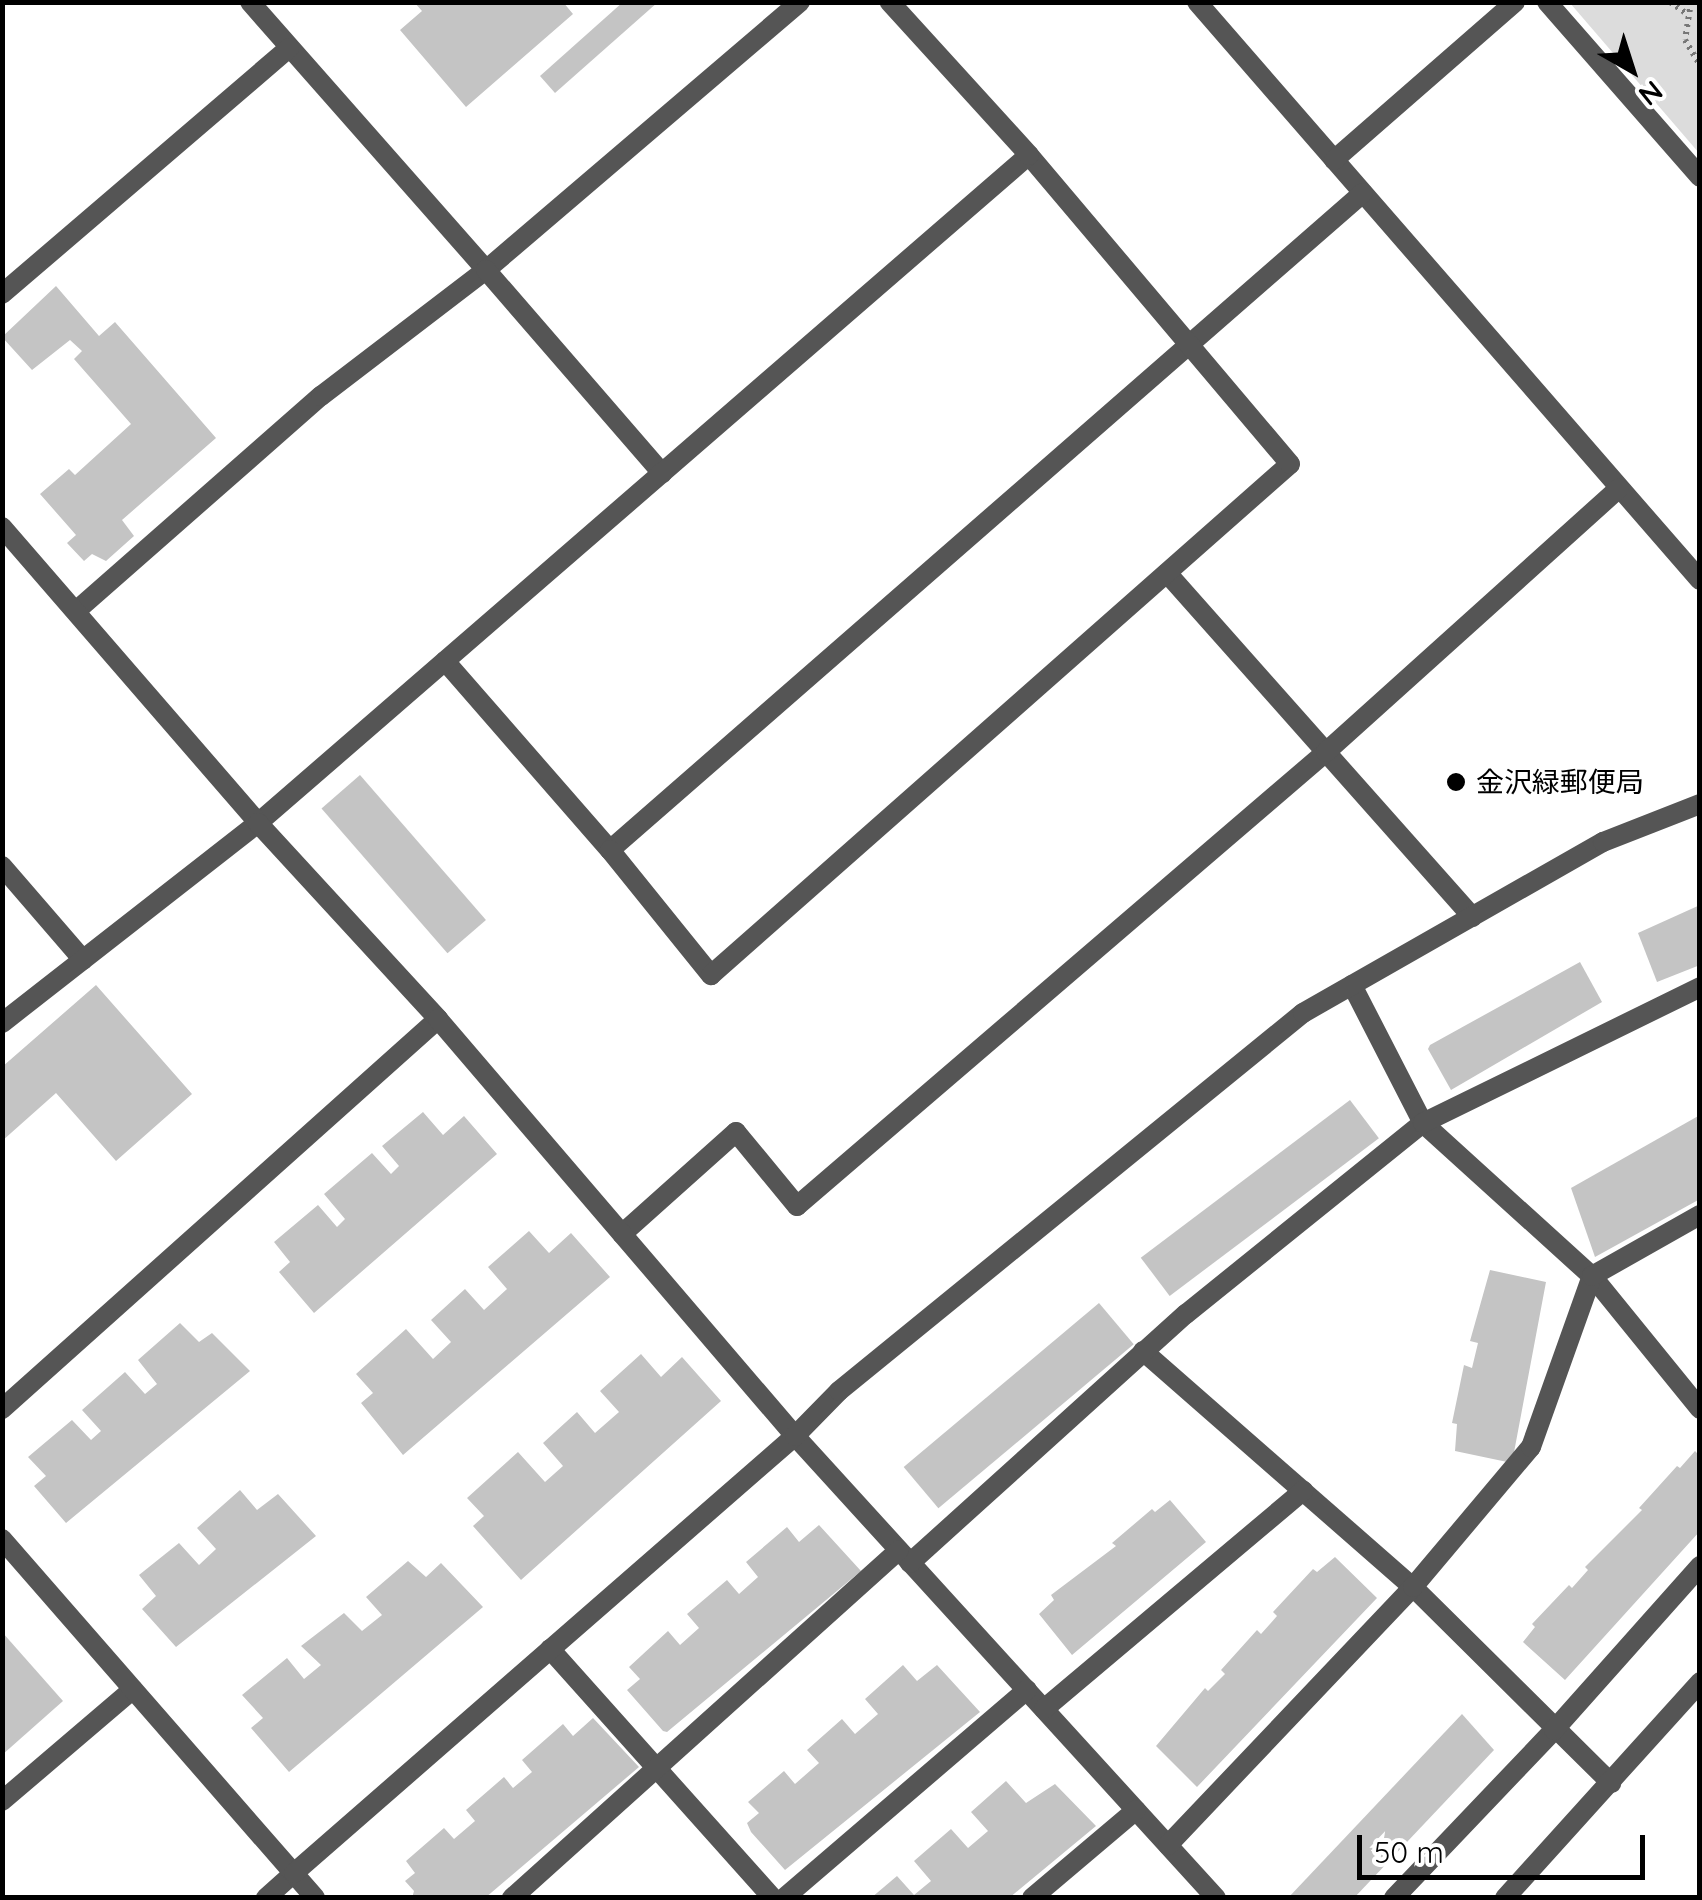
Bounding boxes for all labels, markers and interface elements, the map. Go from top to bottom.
north arrow [1582,20,1682,120]
text: N [1632,74,1670,114]
place label: 金沢緑郵便局 [1476,765,1644,799]
marker: 金沢緑郵便局 [1445,771,1467,793]
scale bar [1362,1815,1650,1877]
text: 50 m [1374,1833,1444,1871]

